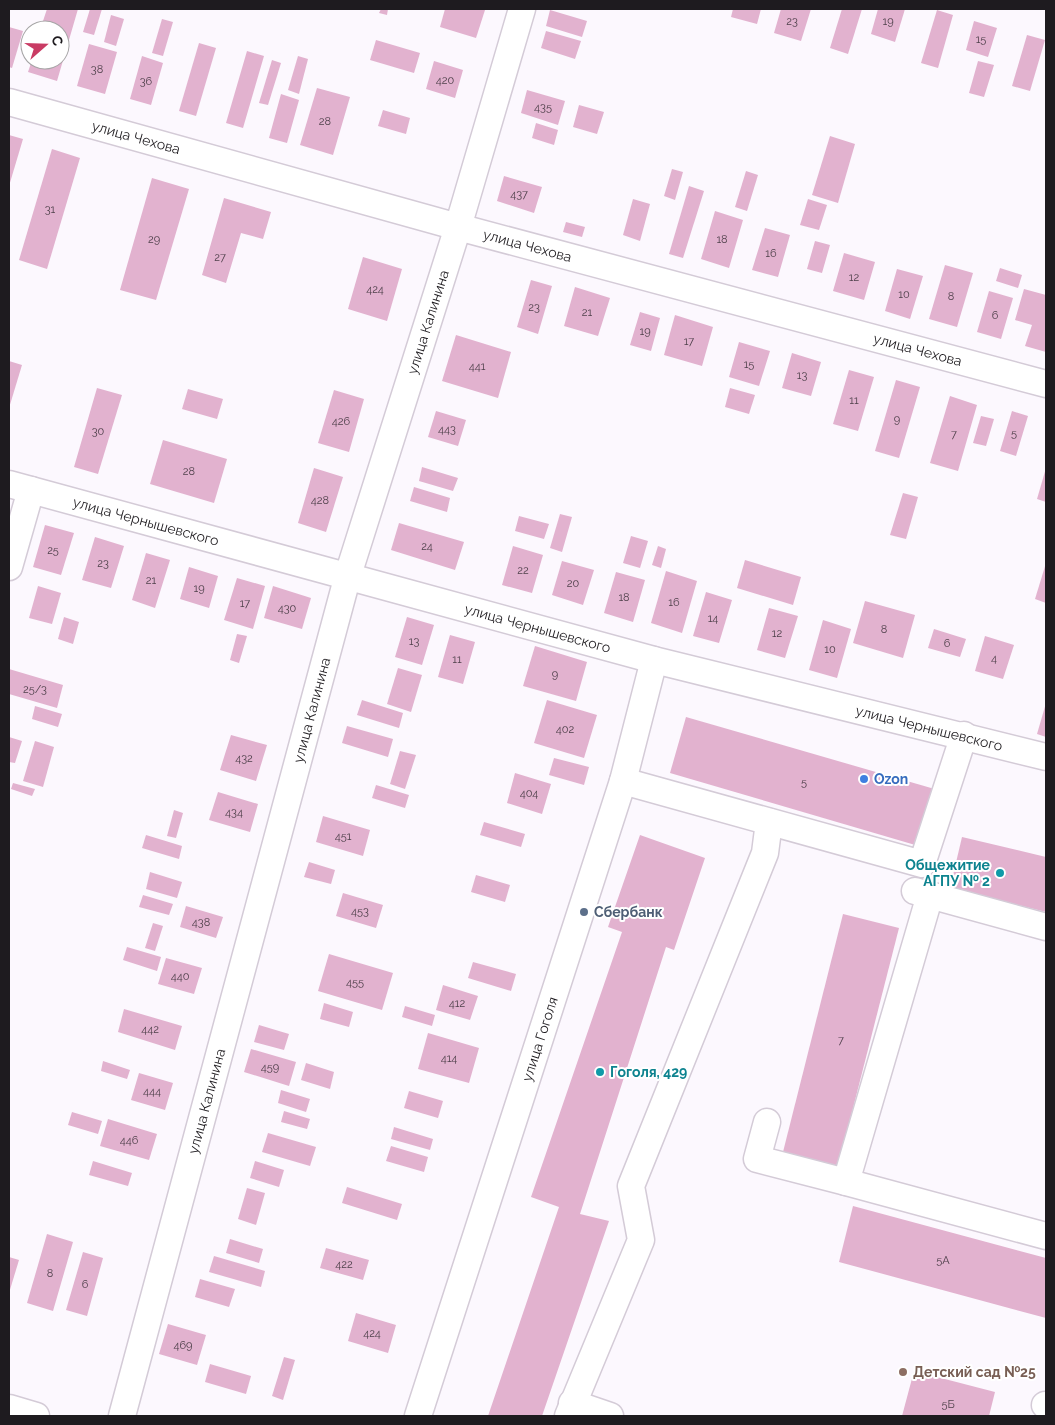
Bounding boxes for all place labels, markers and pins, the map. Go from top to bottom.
place label: Ozon [874,771,908,787]
marker: Ozon [858,773,870,785]
place label: Общежитие АГПУ № 2 [905,857,991,889]
marker: Общежитие АГПУ № 2 [994,867,1006,879]
place label: Сбербанк [594,904,663,920]
marker: Сбербанк [578,906,590,918]
place label: Гоголя, 429 [610,1064,687,1080]
marker: Гоголя, 429 [594,1066,606,1078]
place label: Детский сад №25 [913,1364,1036,1380]
marker: Детский сад №25 [897,1366,909,1378]

